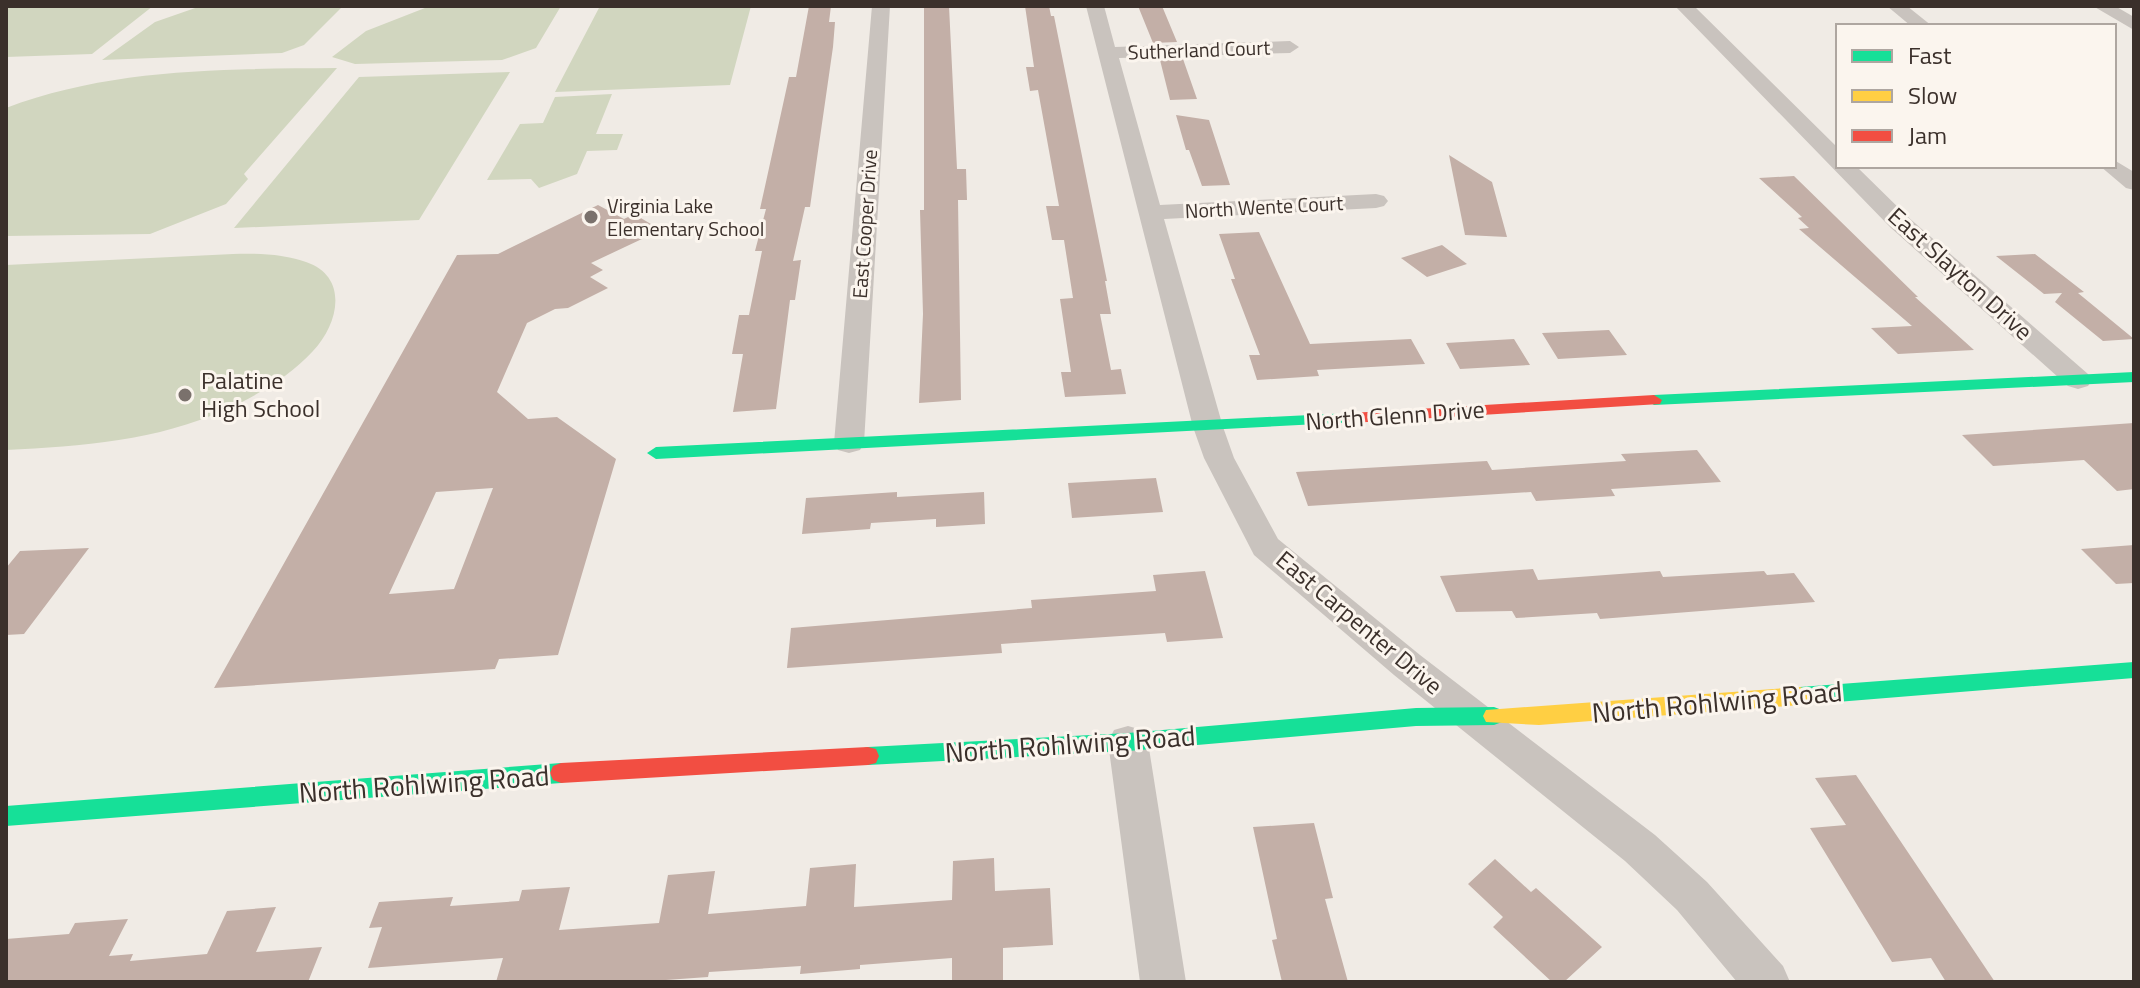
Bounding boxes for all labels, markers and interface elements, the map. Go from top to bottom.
legend [1836,24,2116,168]
street label: Sutherland Court [1127,32,1271,67]
text: Fast [1908,37,1952,73]
text: Slow [1908,77,1957,113]
text: Jam [1908,117,1947,153]
street label: East Cooper Drive [844,148,885,300]
street label: North Wente Court [1184,187,1344,226]
place label: Virginia Lake Elementary School [607,190,764,244]
street label: East Slayton Drive [1880,198,2041,348]
marker: Virginia Lake Elementary School [582,208,600,226]
place label: Palatine High School [201,362,320,426]
marker: Palatine High School [176,386,194,404]
street label: North Glenn Drive [1304,391,1486,439]
street label: East Carpenter Drive [1268,542,1451,703]
street label: North Rohlwing Road [1590,669,1844,734]
street label: North Rohlwing Road [943,713,1197,774]
street label: North Rohlwing Road [297,753,551,814]

